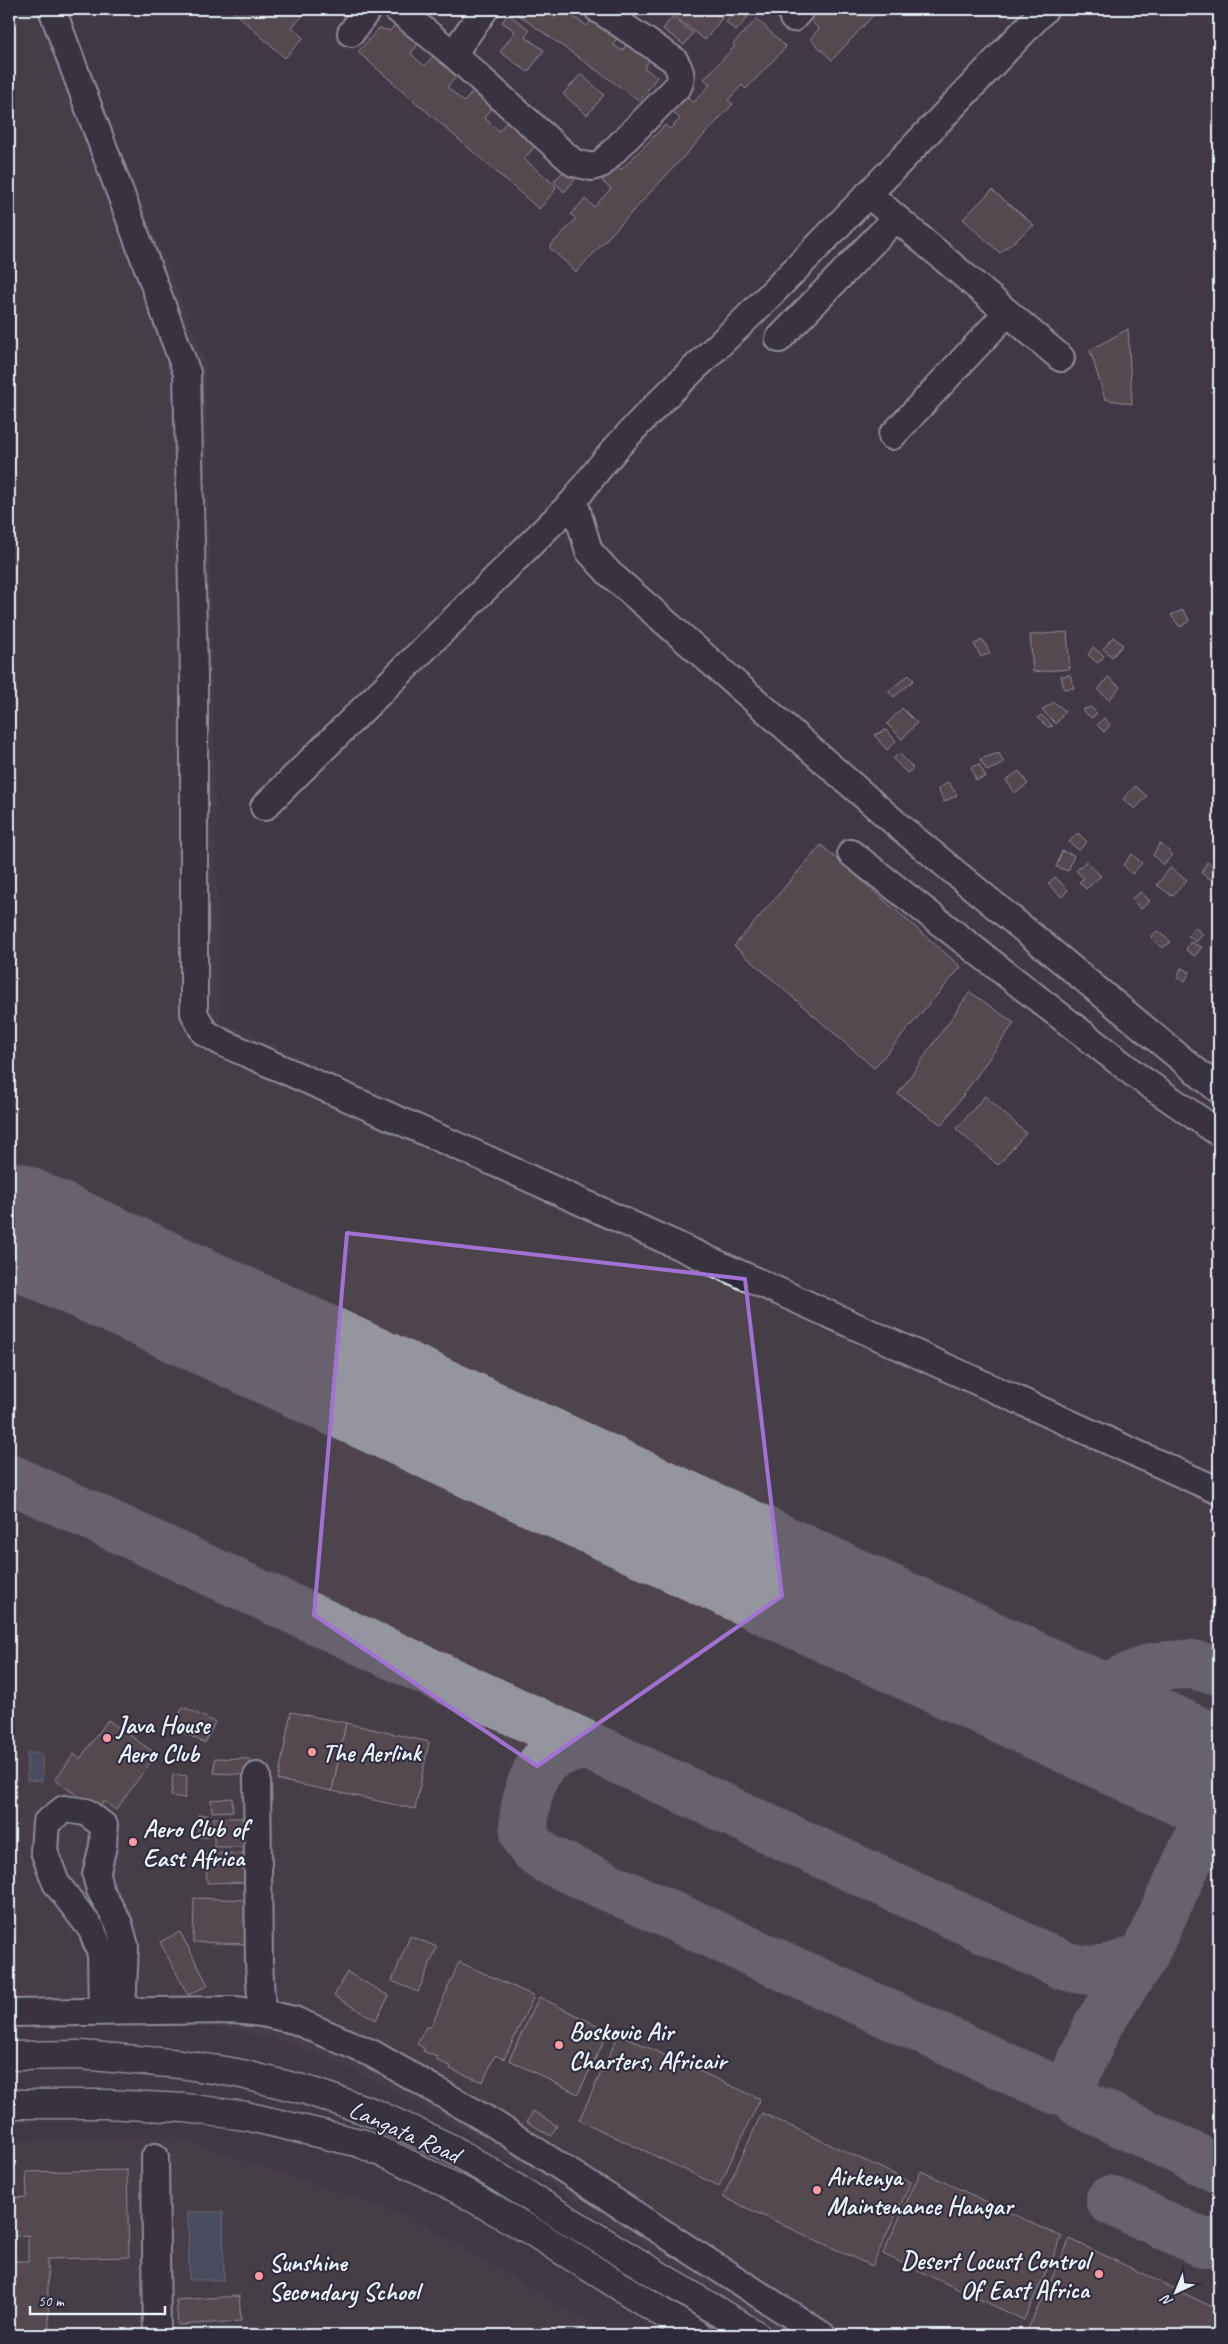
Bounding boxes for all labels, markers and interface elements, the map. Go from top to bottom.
place label: Java House Aero Club [115,1709,211,1770]
marker: Java House Aero Club [101,1732,113,1744]
place label: The Aerlink [322,1737,423,1769]
marker: The Aerlink [306,1746,318,1758]
place label: Aero Club of East Africa [143,1813,253,1874]
marker: Aero Club of East Africa [127,1836,139,1848]
place label: Boskovic Air Charters, Africair [569,2016,729,2077]
marker: Boskovic Air Charters, Africair [553,2039,565,2051]
street label: Langata Road [344,2093,469,2172]
place label: Airkenya Maintenance Hangar [827,2161,1015,2222]
marker: Airkenya Maintenance Hangar [811,2184,823,2196]
place label: Desert Locust Control Of East Africa [901,2245,1094,2306]
place label: Sunshine Secondary School [269,2247,424,2308]
north arrow [1150,2266,1200,2316]
marker: Desert Locust Control Of East Africa [1093,2268,1105,2280]
marker: Sunshine Secondary School [253,2270,265,2282]
scale bar [30,2284,165,2316]
text: N [1157,2290,1176,2310]
text: 50 m [38,2292,65,2311]

